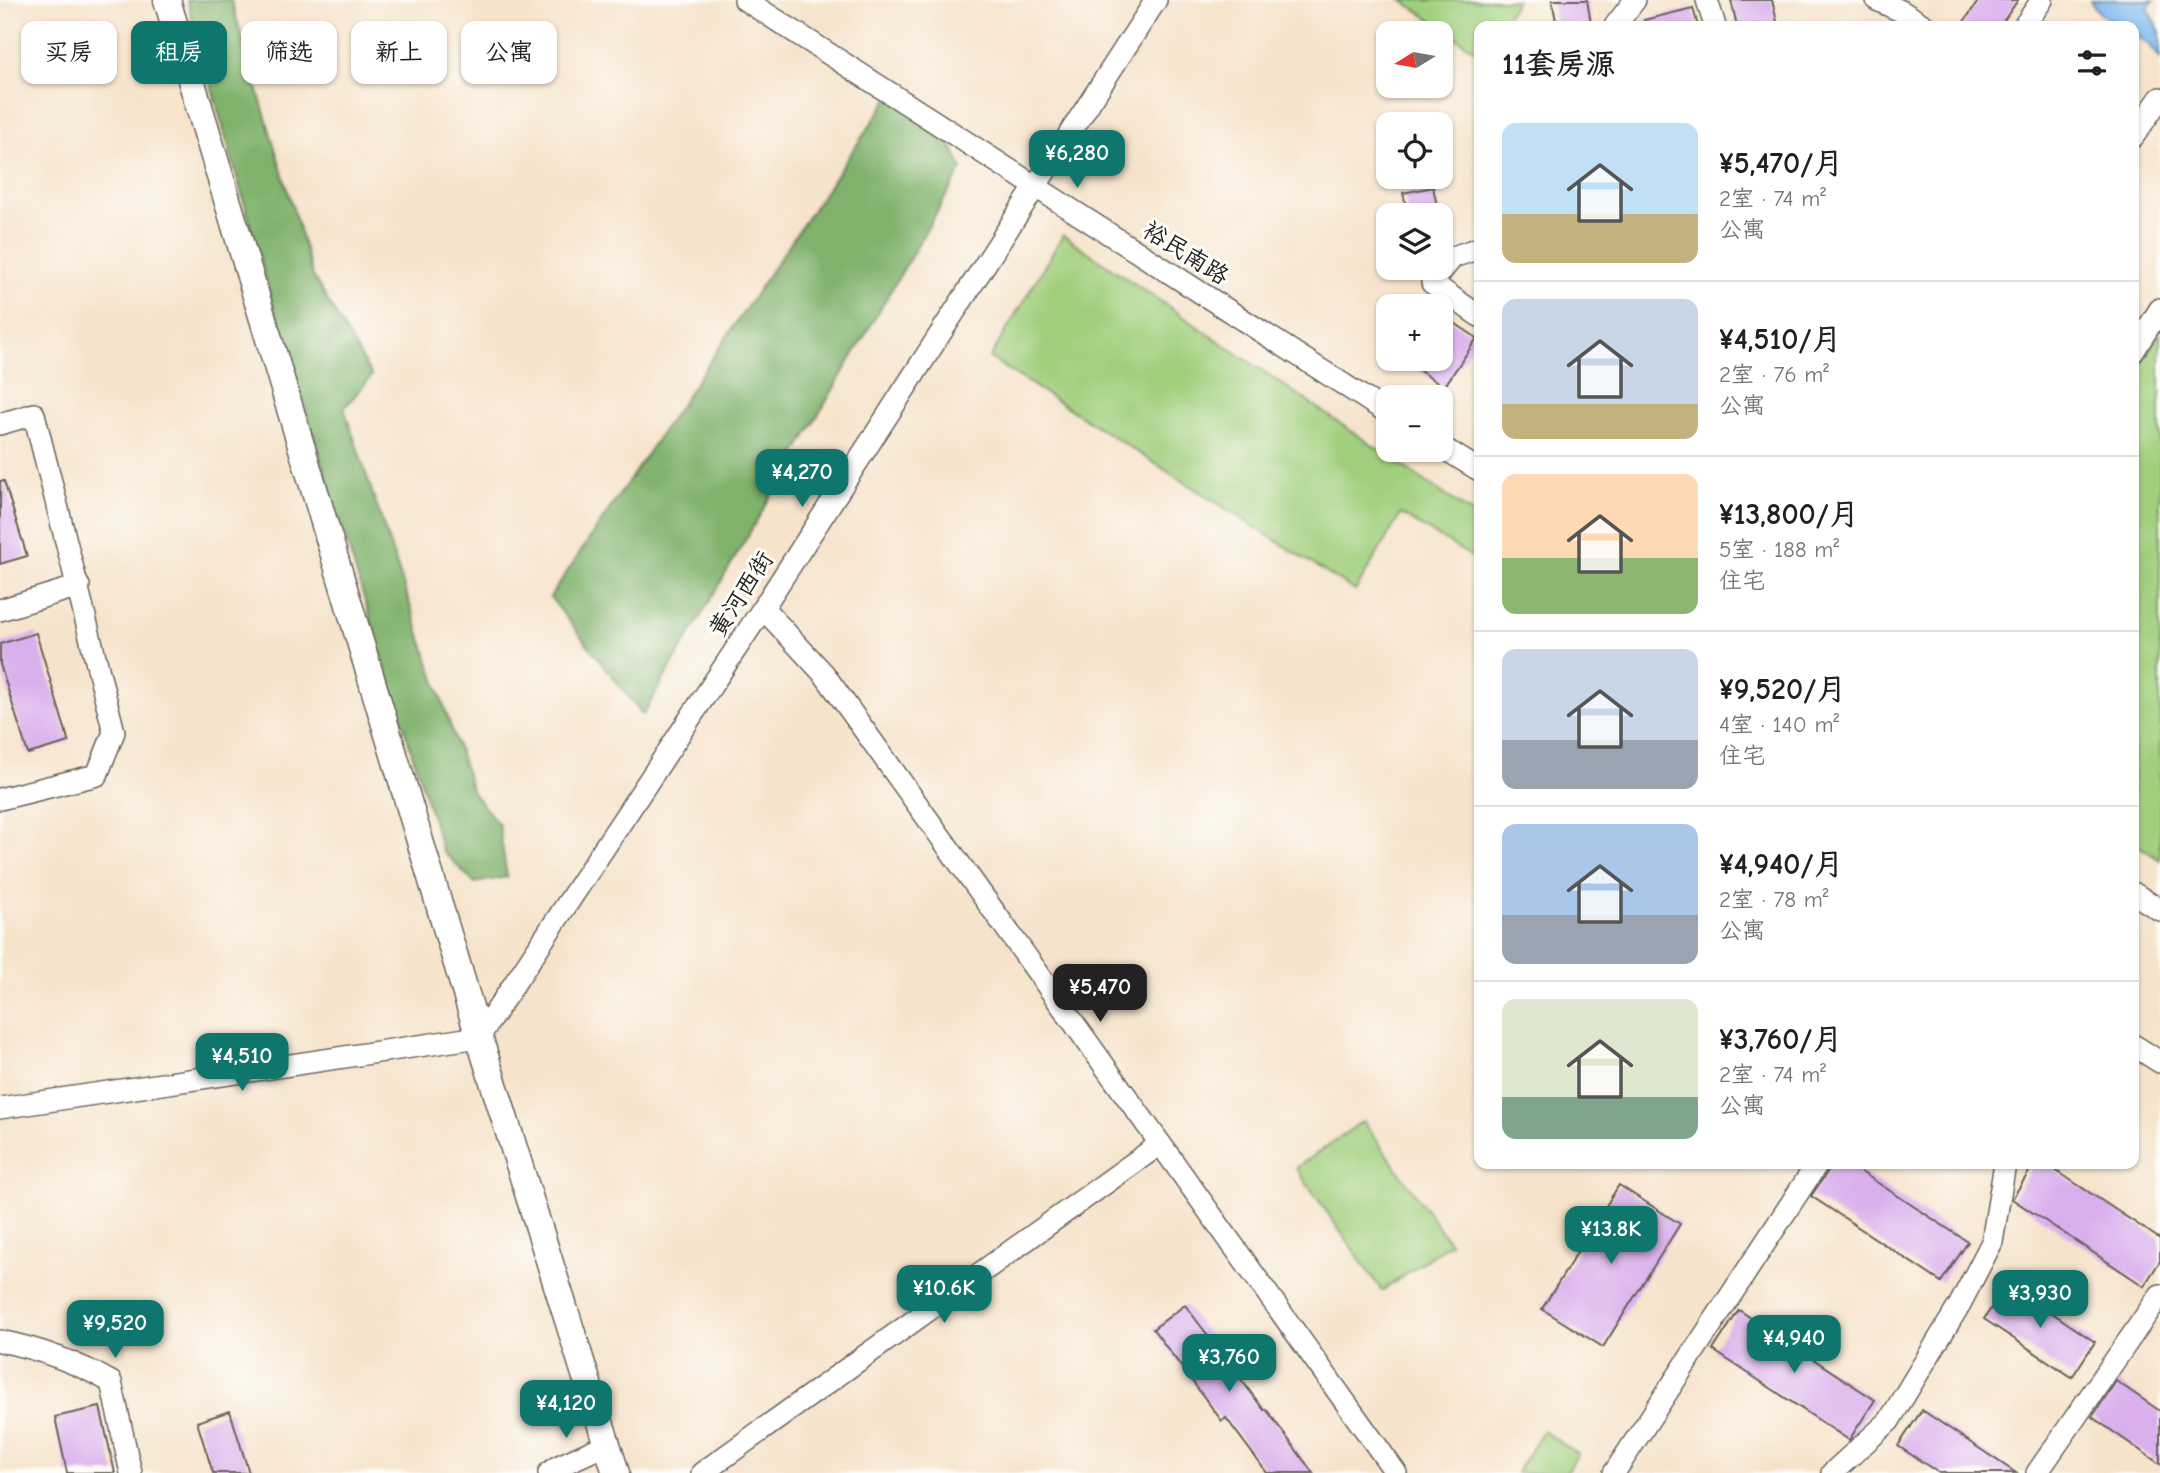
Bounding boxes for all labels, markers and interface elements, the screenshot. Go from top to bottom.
chip: 买房 [21,21,117,84]
chip: 租房 [131,21,227,84]
chip: 筛选 [241,21,337,84]
chip: 新上 [351,21,447,84]
chip: 公寓 [461,21,557,84]
north arrow [1376,21,1452,98]
map controls [1376,21,1453,462]
icon: filters [2073,44,2111,82]
text: 11套房源 [1502,47,1616,82]
button: locate [1376,112,1453,189]
pin: ¥6,280 [1020,130,1134,190]
text: ¥6,280 [1045,139,1109,166]
text: ¥5,470/月 [1719,146,1843,181]
icon: home [1558,151,1642,235]
text: 2室 · 74 m² [1719,185,1826,212]
button: layers [1376,203,1453,280]
street label: 裕民南路 [1138,216,1234,290]
text: 公寓 [1719,216,1765,243]
button: + [1376,294,1453,371]
text: ¥4,510/月 [1719,322,1842,357]
icon: home [1558,327,1642,411]
text: 2室 · 76 m² [1719,361,1829,388]
button: − [1376,385,1453,462]
text: 公寓 [1719,392,1765,419]
pin: ¥4,270 [745,449,859,509]
text: ¥4,270 [771,458,833,485]
text: ¥13,800/月 [1719,497,1859,532]
icon: home [1558,502,1642,586]
text: 5室 · 188 m² [1719,536,1839,563]
street label: 黄河西街 [703,546,779,642]
text: 住宅 [1719,567,1765,594]
text: ¥9,520/月 [1719,672,1846,707]
icon: home [1558,677,1642,761]
text: 4室 · 140 m² [1719,711,1839,738]
text: 住宅 [1719,742,1765,769]
text: ¥4,940/月 [1719,847,1844,882]
icon: home [1558,852,1642,936]
text: 2室 · 78 m² [1719,886,1828,913]
text: 公寓 [1719,917,1765,944]
pin: ¥5,470 [1043,964,1157,1024]
text: ¥5,470 [1069,973,1131,1000]
text: ¥3,760/月 [1719,1022,1843,1057]
icon: home [1558,1027,1642,1111]
pin: ¥4,510 [185,1034,299,1093]
text: ¥4,510 [212,1042,272,1069]
text: 2室 · 74 m² [1719,1061,1826,1088]
text: 公寓 [1719,1092,1765,1119]
pin: ¥13.8K [1554,1206,1668,1266]
text: ¥13.8K [1581,1215,1641,1242]
pin: ¥10.6K [887,1266,1001,1325]
pin: ¥3,930 [1983,1270,2097,1330]
text: ¥10.6K [913,1274,975,1301]
text: ¥3,930 [2008,1279,2072,1306]
pin: ¥9,520 [58,1300,172,1360]
text: ¥9,520 [83,1309,147,1336]
pin: ¥4,940 [1737,1316,1851,1375]
text: ¥4,940 [1763,1324,1825,1351]
pin: ¥3,760 [1172,1334,1286,1394]
text: ¥3,760 [1198,1343,1260,1370]
pin: ¥4,120 [509,1380,623,1440]
text: ¥4,120 [536,1389,596,1416]

